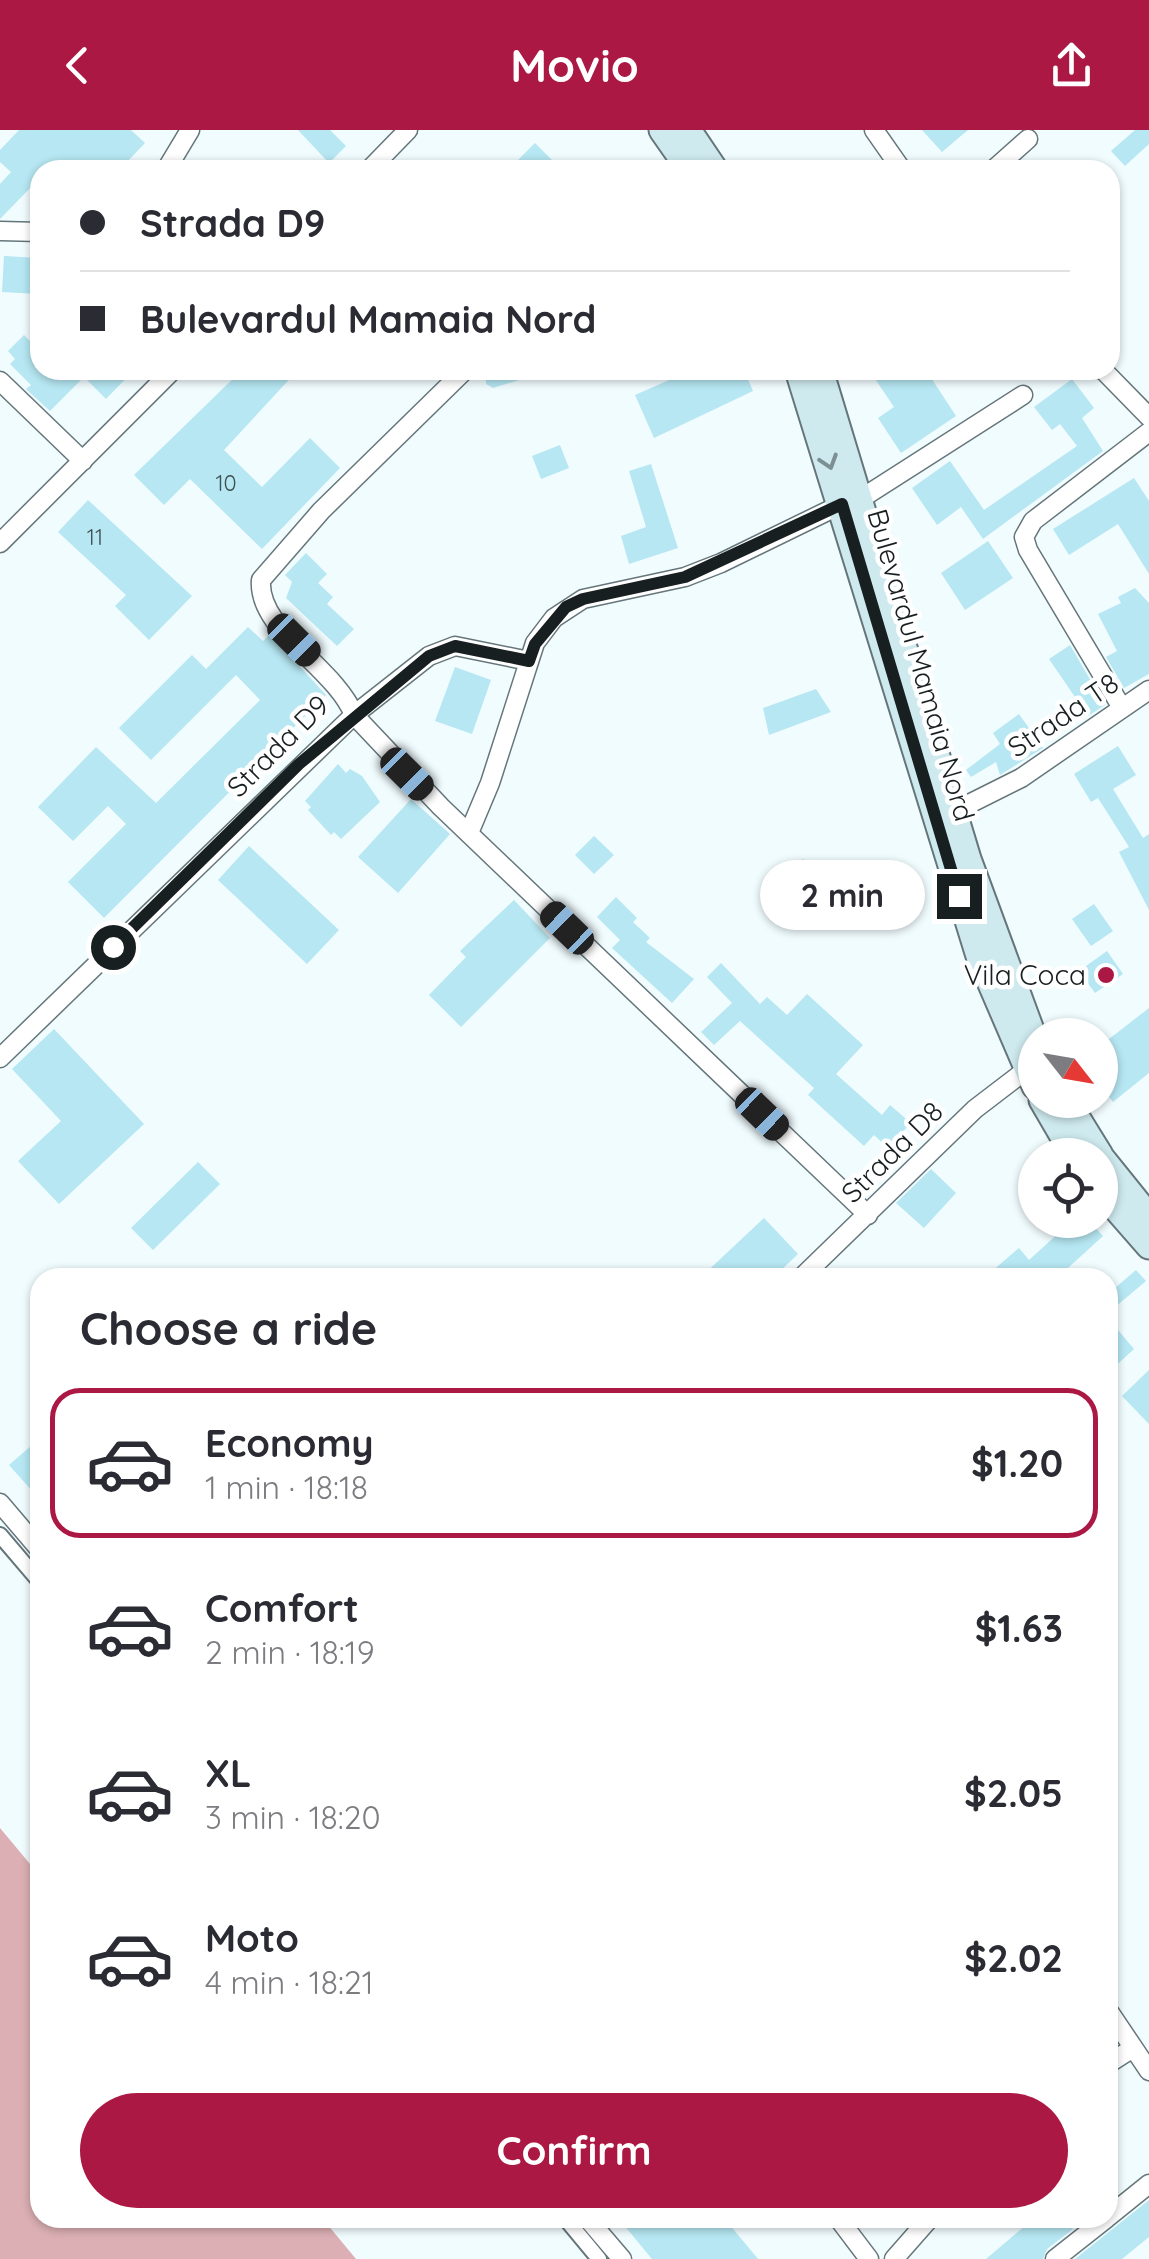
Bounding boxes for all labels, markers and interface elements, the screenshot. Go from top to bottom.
text: Movio [510,37,639,93]
icon: back [50,38,105,93]
icon: share [1044,38,1099,93]
text: Strada D9 [140,199,325,247]
text: Bulevardul Mamaia Nord [140,295,596,343]
one-way arrow [817,453,838,470]
house number: 10 [215,469,237,497]
street label: Bulevardul Mamaia Nord [860,505,983,825]
house number: 11 [87,523,103,551]
car [262,608,326,672]
street label: Strada T8 [1001,665,1125,764]
street label: Strada D9 [219,687,336,804]
car [375,742,439,806]
callout: 2 min [759,861,924,931]
route end [937,874,982,919]
text: 2 min [801,875,884,915]
car [535,896,599,960]
route start [91,925,136,970]
place label: Vila Coca [964,957,1086,992]
marker: Vila Coca [1095,964,1117,986]
north arrow [1018,1018,1118,1118]
map controls [1018,1018,1118,1238]
car [730,1082,794,1146]
street label: Strada D8 [833,1093,950,1210]
button: locate [1018,1138,1118,1238]
text: Choose a ride [80,1300,377,1356]
icon: car [85,1418,175,1508]
text: Economy [205,1419,374,1467]
text: $1.20 [971,1439,1063,1487]
text: 1 min · 18:18 [205,1467,368,1507]
icon: car [85,1583,175,1673]
text: Comfort [205,1584,359,1632]
text: $1.63 [975,1604,1063,1652]
text: 2 min · 18:19 [205,1632,375,1672]
icon: car [85,1748,175,1838]
text: XL [205,1749,251,1797]
text: $2.05 [964,1769,1063,1817]
text: 3 min · 18:20 [205,1797,381,1837]
icon: car [85,1913,175,2003]
text: Moto [205,1914,299,1962]
text: $2.02 [964,1934,1063,1982]
text: 4 min · 18:21 [205,1962,374,2002]
button: Confirm [80,2093,1068,2208]

